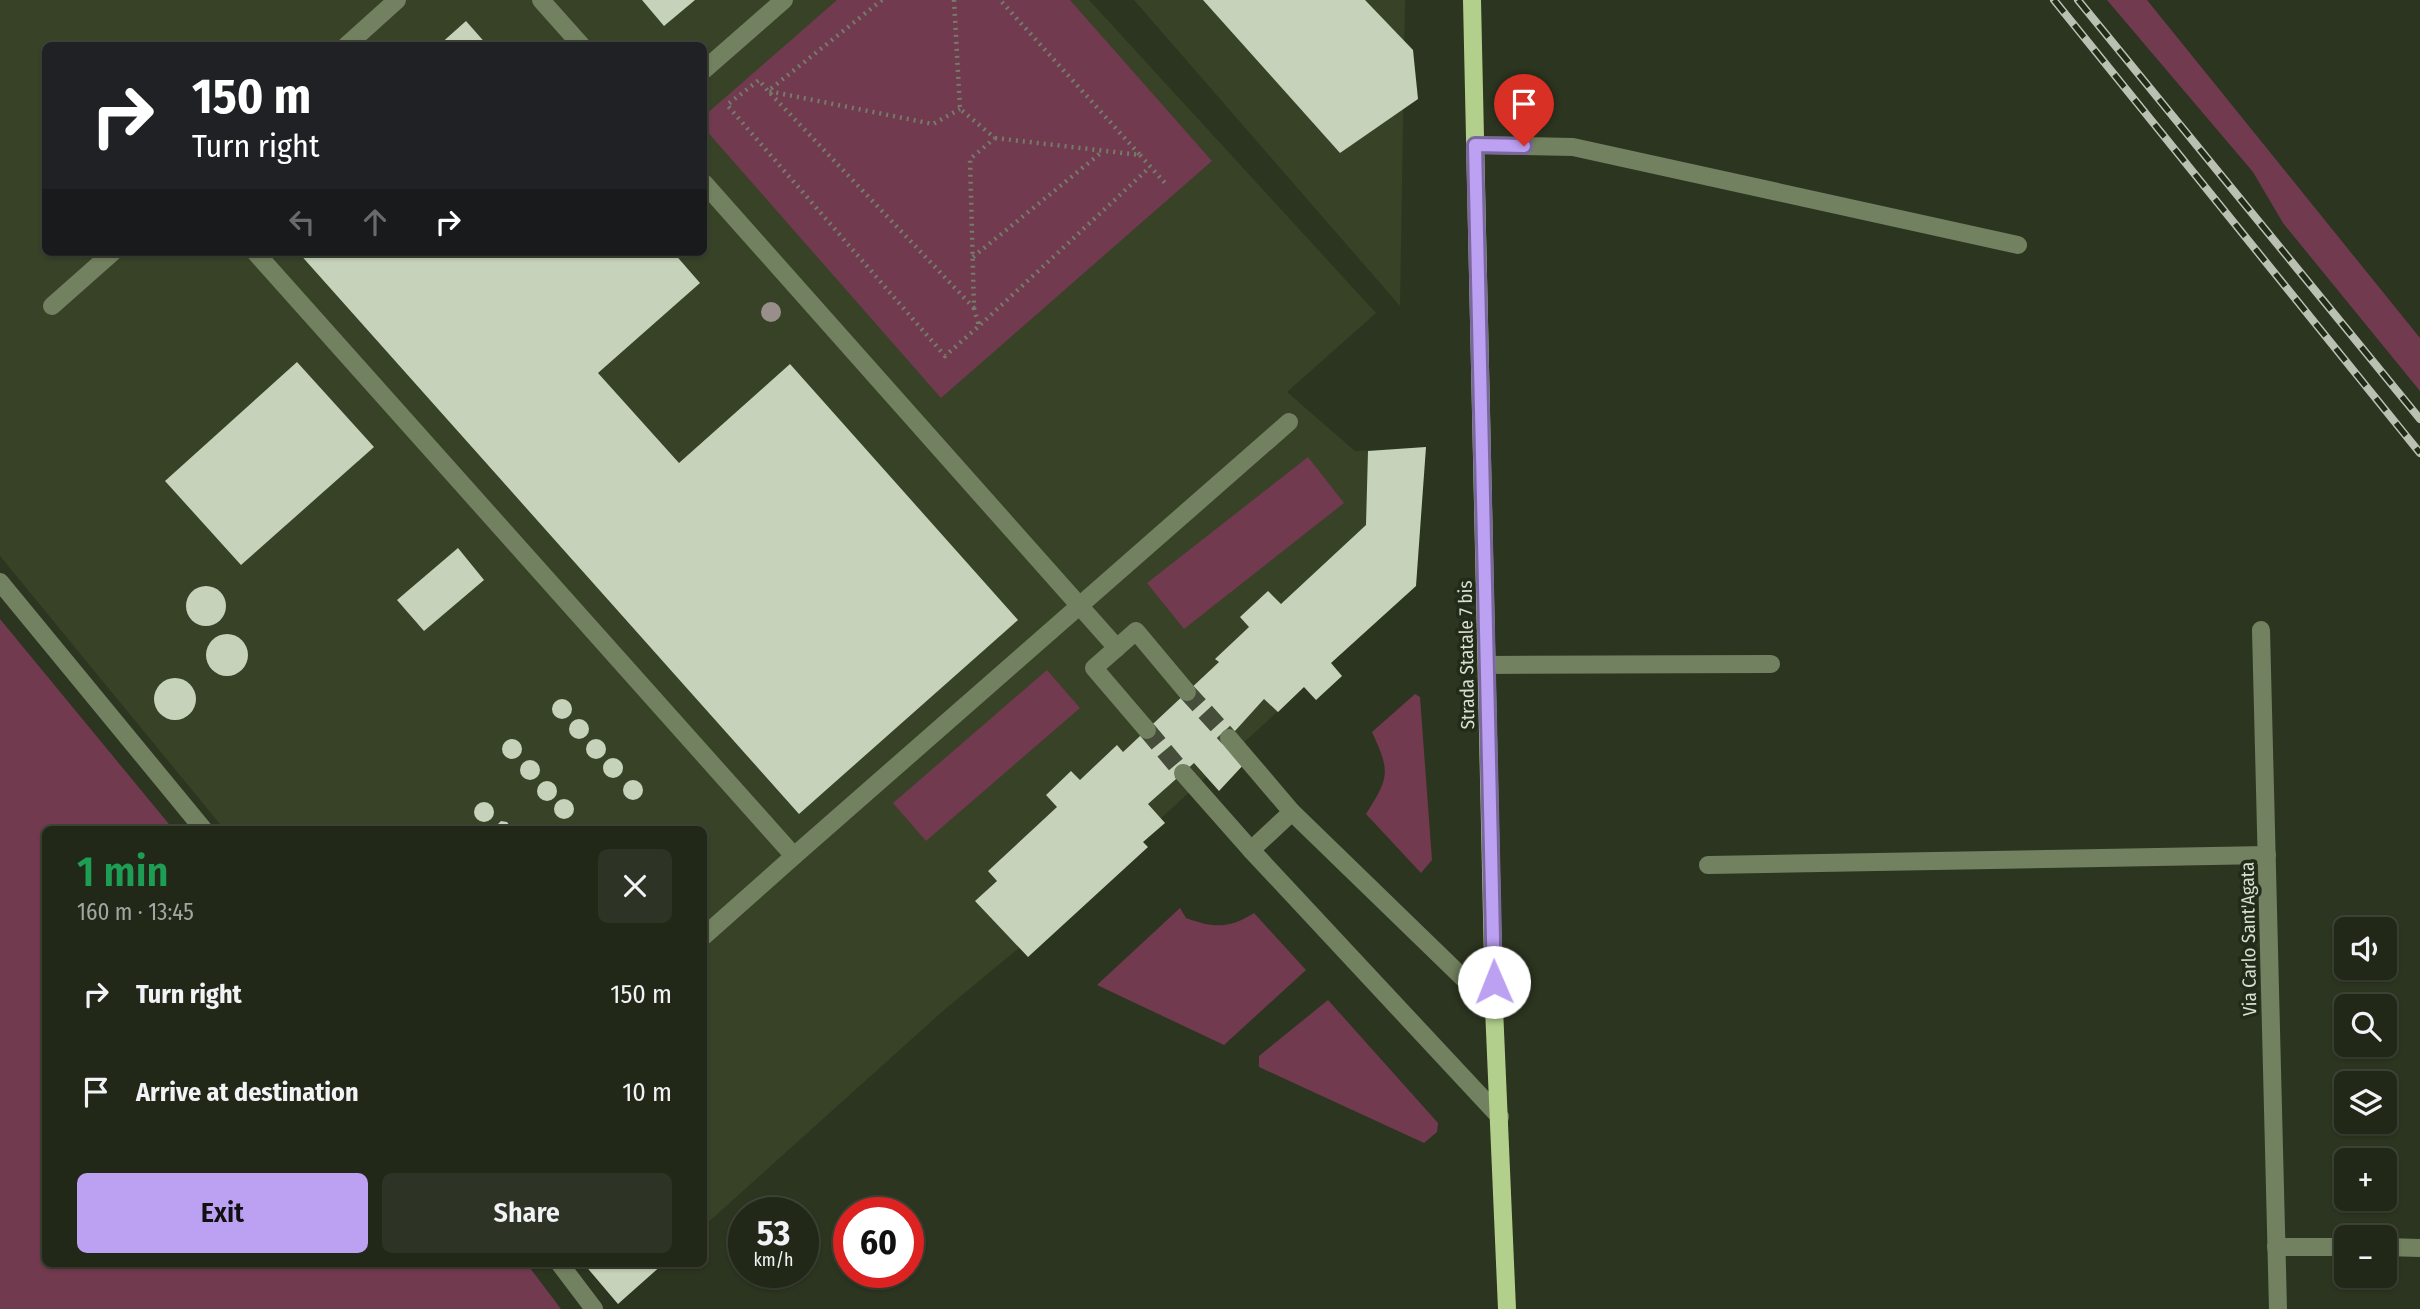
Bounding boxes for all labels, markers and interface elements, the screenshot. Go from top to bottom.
text: 150 m [192,67,311,126]
icon: right [77,70,168,161]
pin [1494,74,1554,146]
icon: arrive [1505,85,1543,123]
text: Turn right [192,127,319,165]
icon: left [283,203,321,241]
icon: ahead [356,203,394,241]
icon: right [429,203,467,241]
street label: Strada Statale 7 bis [1454,580,1479,730]
text: 1 min [77,847,168,897]
button: close [598,849,672,923]
street label: Via Carlo Sant'Agata [2236,862,2261,1016]
text: 160 m · 13:45 [77,898,194,926]
map controls [2334,917,2397,1288]
button: sound [2334,917,2397,980]
position arrow [1457,945,1531,1019]
icon: right [77,975,115,1013]
text: Turn right [136,979,242,1010]
text: 150 m [610,979,672,1010]
button: search [2334,994,2397,1057]
button: layers [2334,1071,2397,1134]
icon: arrive [77,1073,115,1111]
text: Arrive at destination [136,1077,359,1108]
text: 10 m [622,1077,672,1108]
button: + [2334,1148,2397,1211]
button: Exit [77,1173,368,1253]
button: Share [382,1173,672,1253]
speed limit sign: 60 [833,1197,924,1288]
text: 53 [757,1212,790,1254]
button: − [2334,1225,2397,1288]
text: km/h [753,1249,794,1271]

